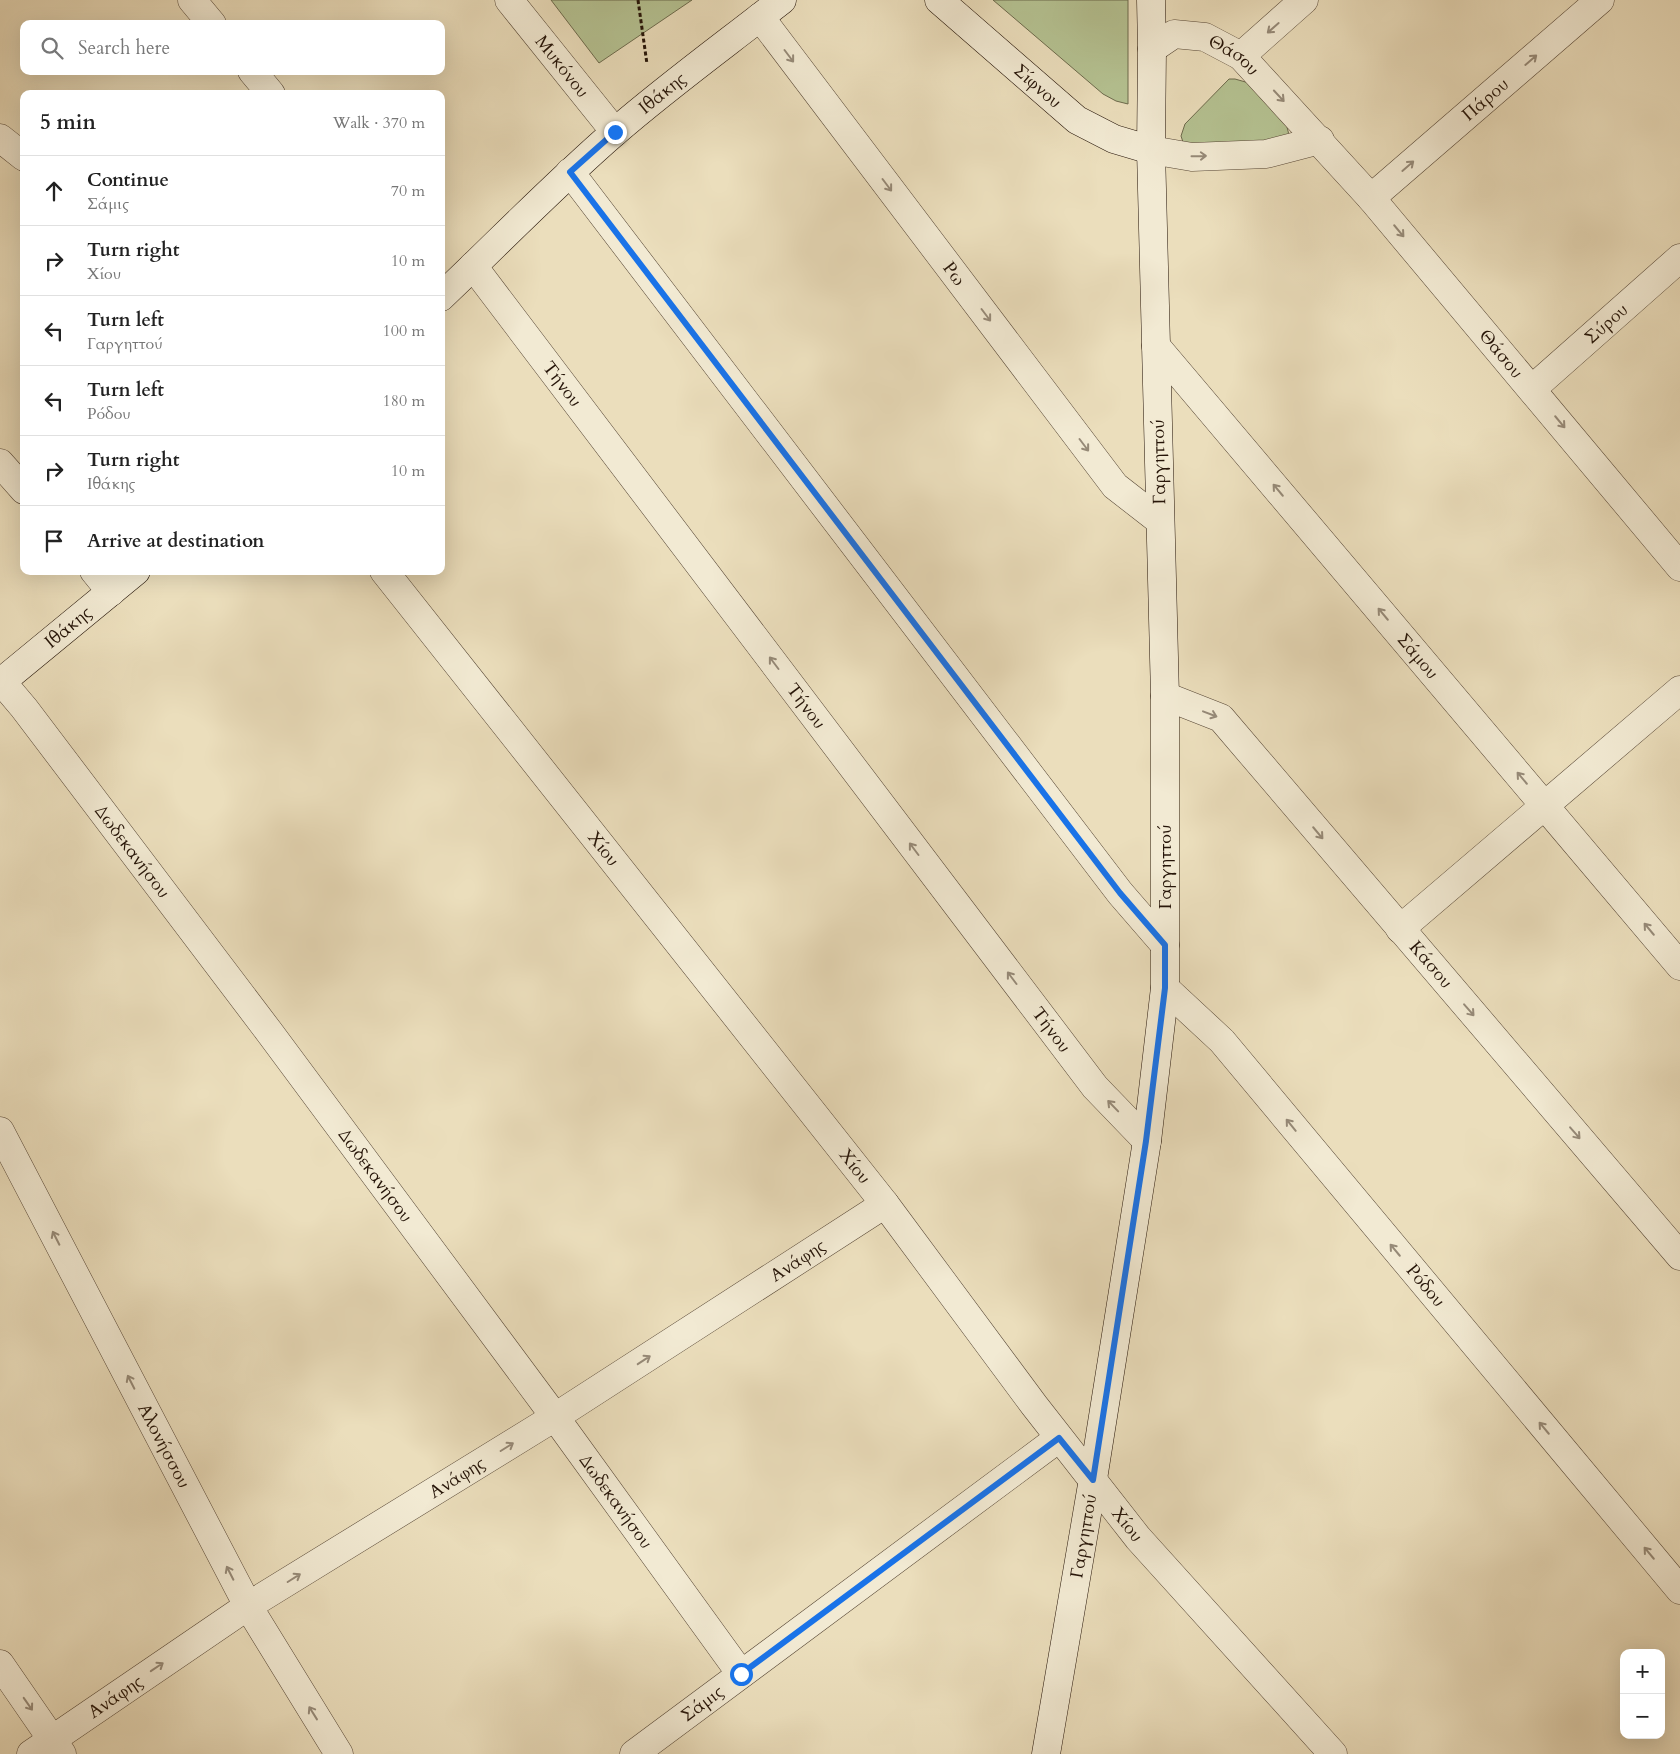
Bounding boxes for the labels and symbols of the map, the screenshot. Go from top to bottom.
one-way arrow [1266,22,1279,34]
street label: Θάσου [1204,29,1265,81]
street label: Μυκόνου [529,30,595,103]
one-way arrow [784,49,795,62]
one-way arrow [1524,54,1537,66]
street label: Σίφνου [1008,58,1067,114]
street label: Ιθάκης [633,66,691,120]
street label: Πάρου [1456,72,1514,127]
one-way arrow [1273,90,1285,103]
route end [604,121,627,144]
one-way arrow [1190,151,1207,161]
one-way arrow [1401,160,1414,172]
one-way arrow [882,178,893,191]
one-way arrow [1393,224,1404,237]
street label: Ρω [937,256,972,291]
street label: Σύρου [1579,297,1633,349]
one-way arrow [980,308,991,321]
street label: Θάσου [1473,324,1529,384]
street label: Τήνου [537,356,588,412]
one-way arrow [1554,415,1565,428]
street label: Γαργηττού [1146,419,1172,505]
one-way arrow [1078,438,1089,451]
one-way arrow [1272,483,1283,496]
street label: Ιθάκης [39,600,97,654]
one-way arrow [1377,607,1388,620]
street label: Σάμου [1391,628,1445,684]
one-way arrow [768,657,779,670]
street label: Τήνου [781,678,832,734]
one-way arrow [1202,710,1217,719]
one-way arrow [1516,771,1527,784]
street label: Δωδεκανήσου [89,800,176,903]
street label: Γαργηττού [1153,825,1178,909]
street label: Χίου [582,826,625,871]
one-way arrow [1313,826,1324,839]
one-way arrow [909,842,919,856]
one-way arrow [1643,923,1654,936]
street label: Κάσου [1404,935,1459,994]
one-way arrow [1007,971,1017,985]
street label: Τήνου [1026,1002,1077,1058]
one-way arrow [1464,1003,1475,1016]
one-way arrow [1107,1100,1119,1112]
one-way arrow [1286,1119,1297,1132]
street label: Δωδεκανήσου [333,1123,419,1227]
one-way arrow [1569,1127,1581,1140]
street label: Χίου [833,1143,877,1189]
one-way arrow [51,1231,60,1246]
street label: Ανάφης [765,1233,831,1288]
one-way arrow [1390,1244,1401,1257]
street label: Ρόδου [1400,1258,1451,1312]
one-way arrow [636,1355,650,1365]
one-way arrow [126,1375,135,1390]
street label: Αλονήσσου [132,1399,197,1492]
one-way arrow [1539,1422,1550,1435]
one-way arrow [499,1442,513,1452]
street label: Δωδεκανήσου [573,1449,659,1554]
street label: Ανάφης [424,1450,490,1504]
street label: Γαργηττού [1064,1492,1103,1580]
street label: Χίου [1106,1502,1149,1547]
one-way arrow [1643,1547,1654,1560]
one-way arrow [225,1566,234,1581]
one-way arrow [286,1573,300,1583]
one-way arrow [150,1662,164,1672]
route start [730,1663,753,1686]
street label: Ανάφης [83,1669,148,1724]
street label: Σάμις [676,1679,729,1727]
one-way arrow [23,1697,33,1711]
one-way arrow [308,1706,318,1720]

